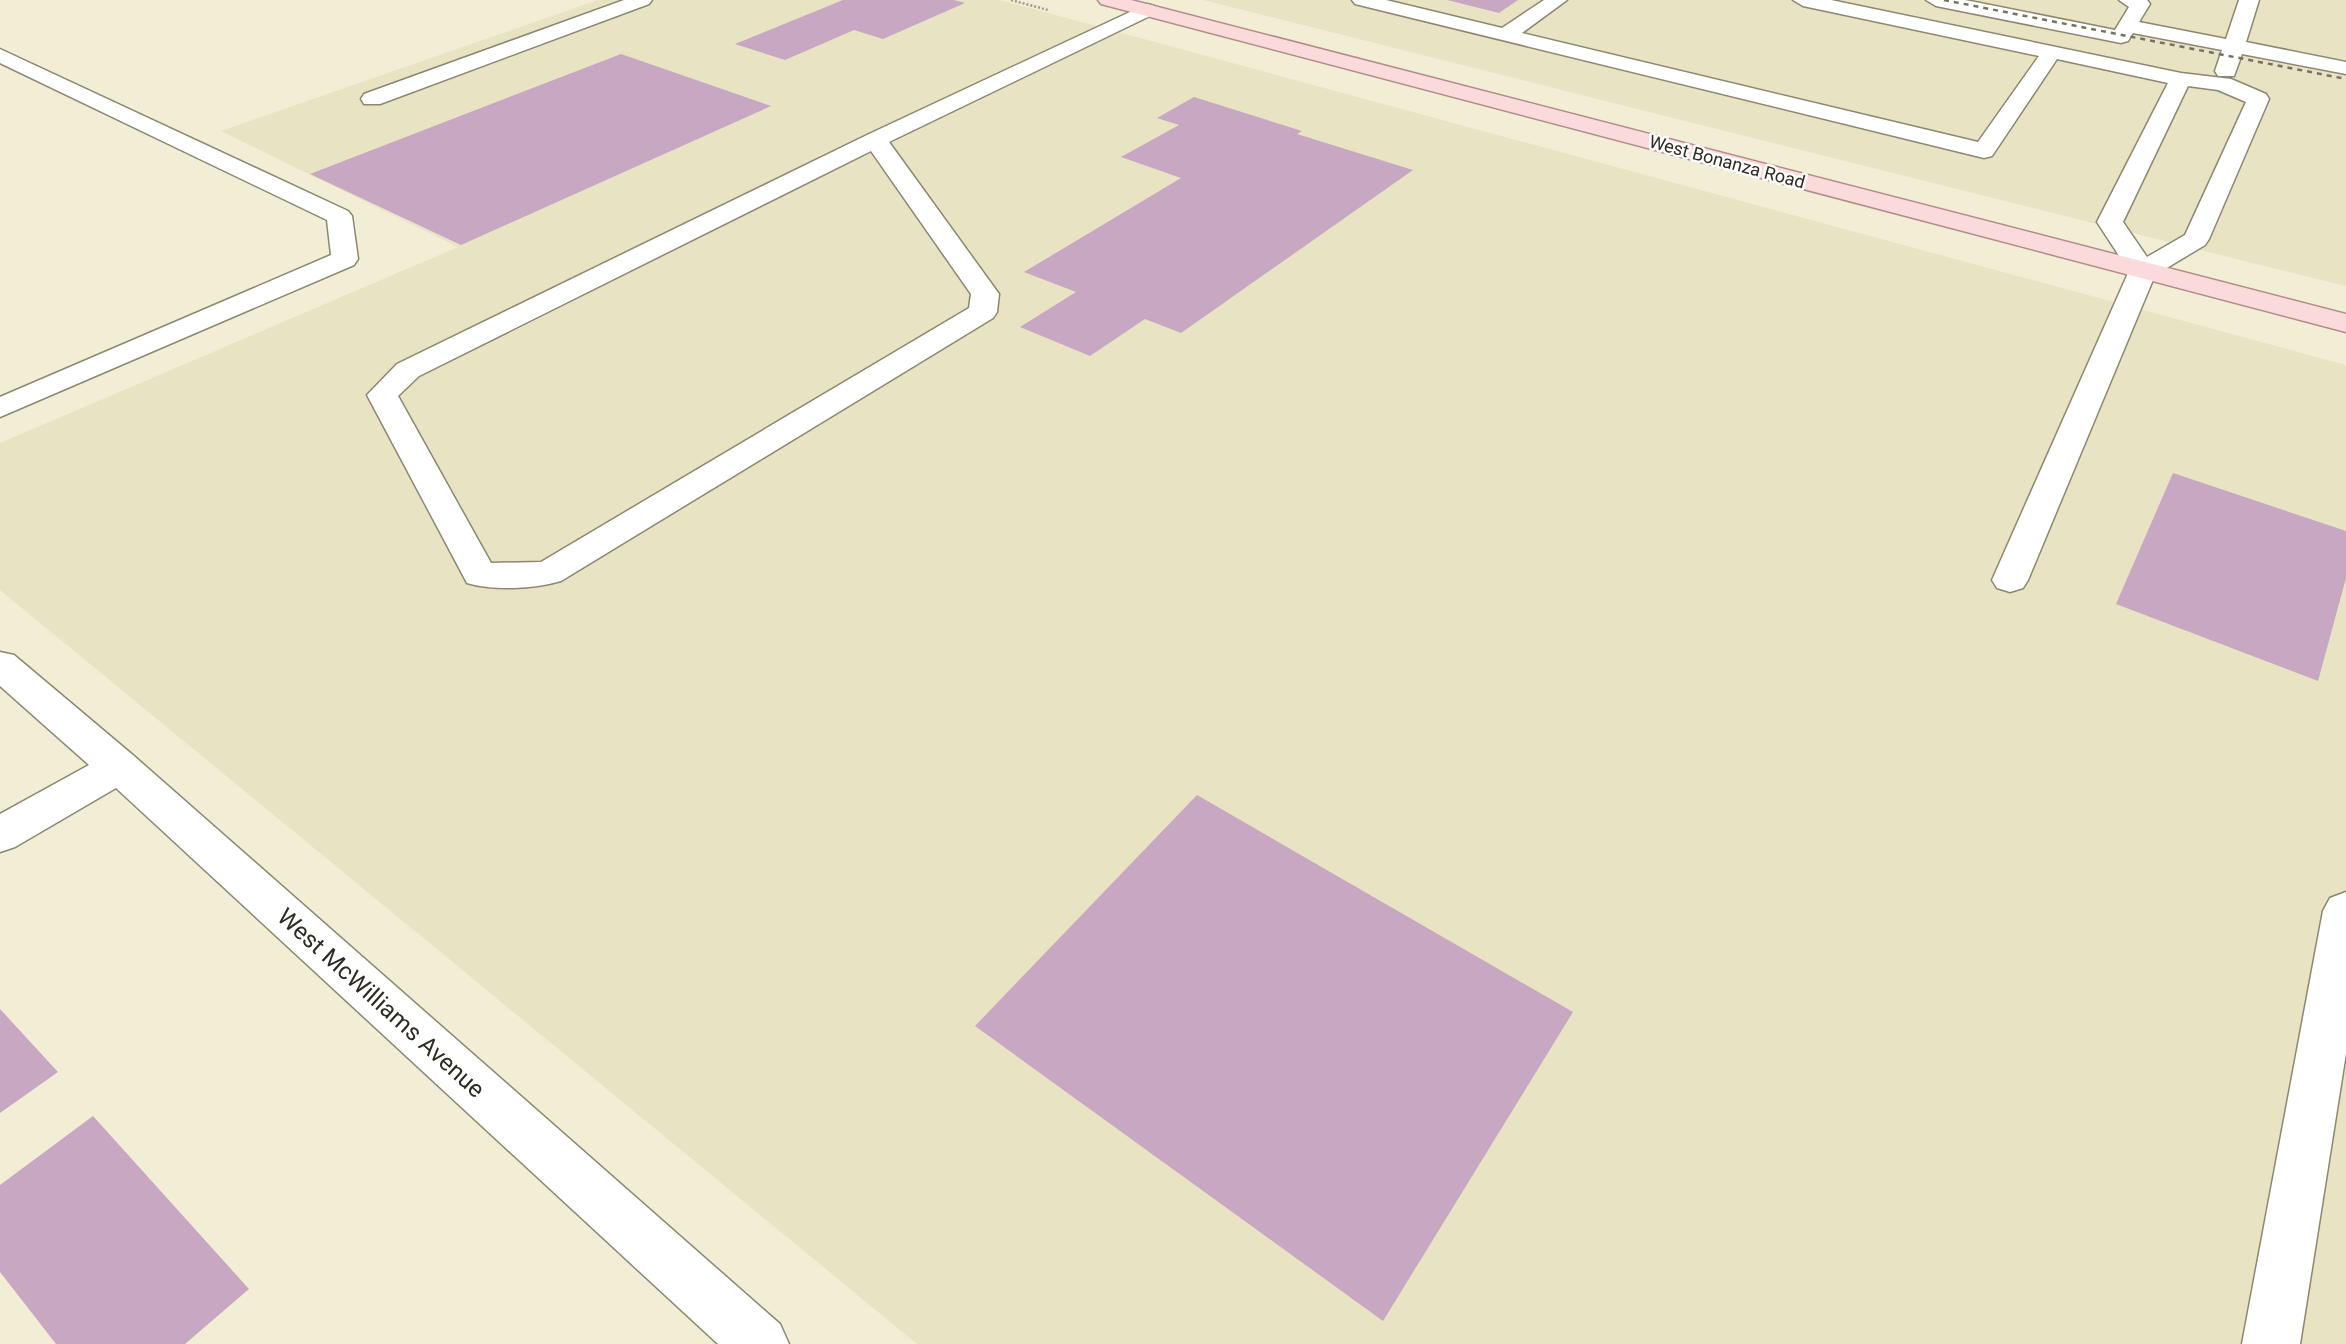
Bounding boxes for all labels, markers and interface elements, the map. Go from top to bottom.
street label: West Bonanza Road [1647,131,1807,192]
street label: West McWilliams Avenue [272,903,490,1103]

